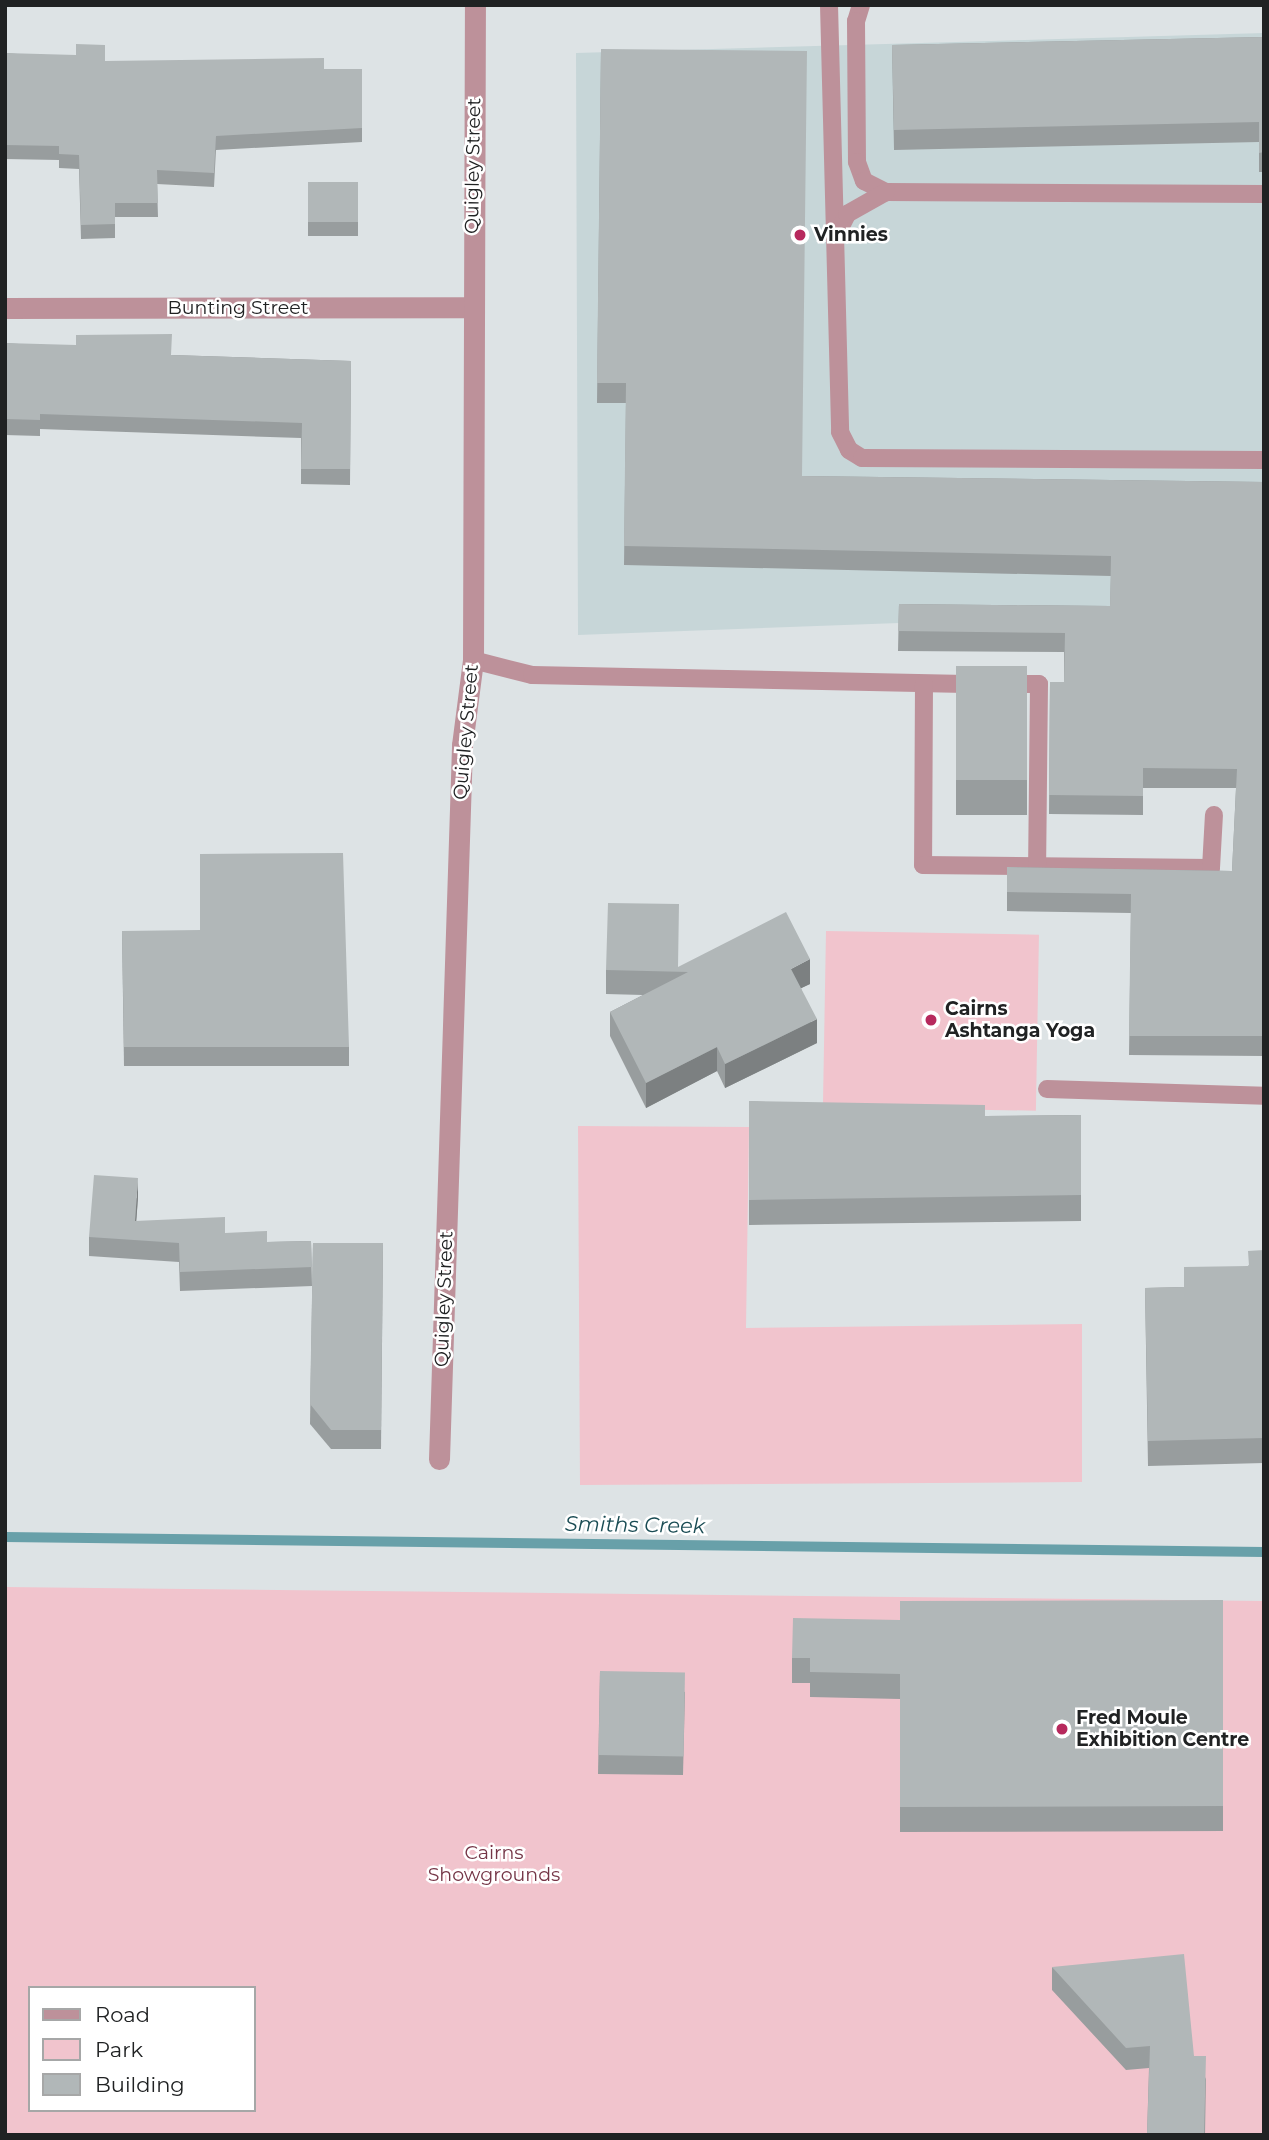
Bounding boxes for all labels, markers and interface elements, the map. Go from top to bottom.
street label: Quigley Street [460,98,486,234]
place label: Vinnies [814,224,888,246]
marker: Vinnies [792,227,808,243]
street label: Bunting Street [167,297,309,319]
street label: Quigley Street [449,663,483,801]
place label: Cairns Ashtanga Yoga [945,998,1095,1042]
marker: Cairns Ashtanga Yoga [923,1012,939,1028]
street label: Quigley Street [430,1231,458,1367]
water label: Smiths Creek [565,1511,705,1539]
place label: Fred Moule Exhibition Centre [1076,1707,1249,1751]
marker: Fred Moule Exhibition Centre [1054,1721,1070,1737]
park label: Cairns Showgrounds [428,1842,560,1886]
legend [28,1986,256,2112]
text: Road [95,2002,150,2027]
text: Park [95,2037,143,2062]
text: Building [95,2072,185,2097]

